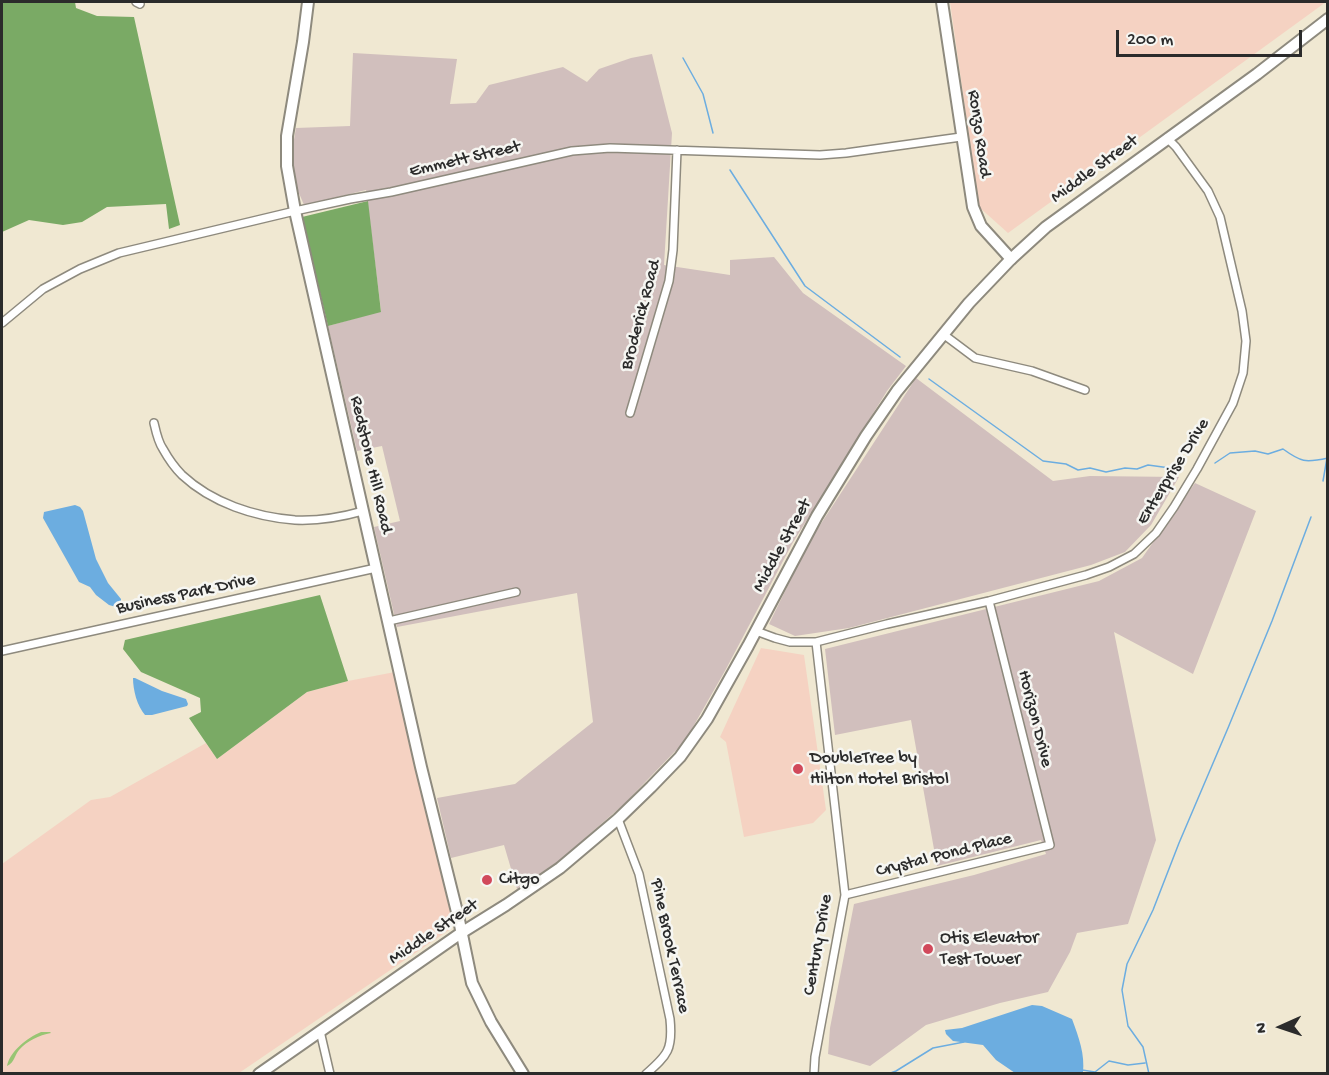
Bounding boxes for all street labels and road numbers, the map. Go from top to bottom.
street label: Ronzo Road [961,89,995,179]
street label: Middle Street [1047,131,1143,209]
street label: Emmett Street [408,137,522,183]
street label: Broderick Road [617,258,667,372]
street label: Redstone Hill Road [344,394,396,536]
street label: Enterprise Drive [1133,415,1215,529]
street label: Middle Street [749,496,817,596]
street label: Business Park Drive [115,570,257,620]
street label: Horizon Drive [1012,668,1056,770]
street label: Crystal Pond Place [874,829,1014,883]
street label: Pine Brook Terrace [644,877,694,1015]
street label: Century Drive [799,893,839,997]
street label: Middle Street [385,895,483,971]

